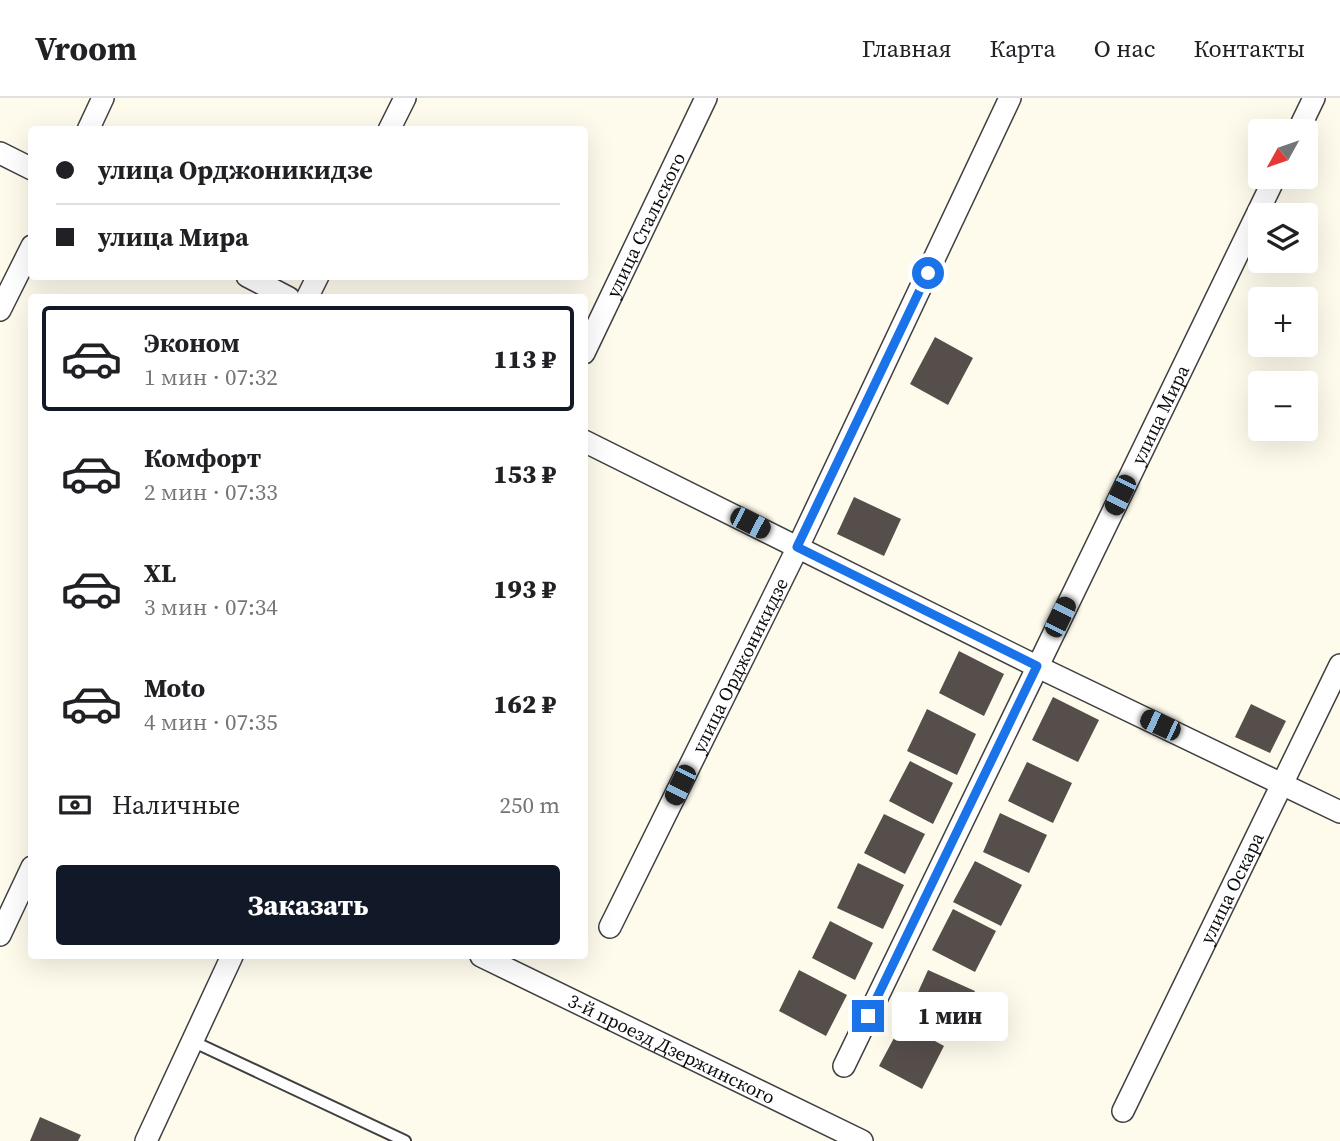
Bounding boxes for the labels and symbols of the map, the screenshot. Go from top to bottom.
north arrow [1248,119,1318,189]
street label: улица Стальского [599,148,691,302]
route start [912,257,944,289]
street label: улица Мира [1125,360,1195,469]
car [1102,472,1139,518]
car [727,504,774,542]
street label: улица Орджоникидзе [685,573,794,757]
car [1042,594,1079,640]
car [1137,707,1184,743]
car [662,762,699,808]
street label: улица Оскара [1193,828,1270,948]
street label: 3-й проезд Дзержинского [564,987,780,1110]
callout: 1 мин [892,992,1008,1040]
route end [852,1000,884,1032]

